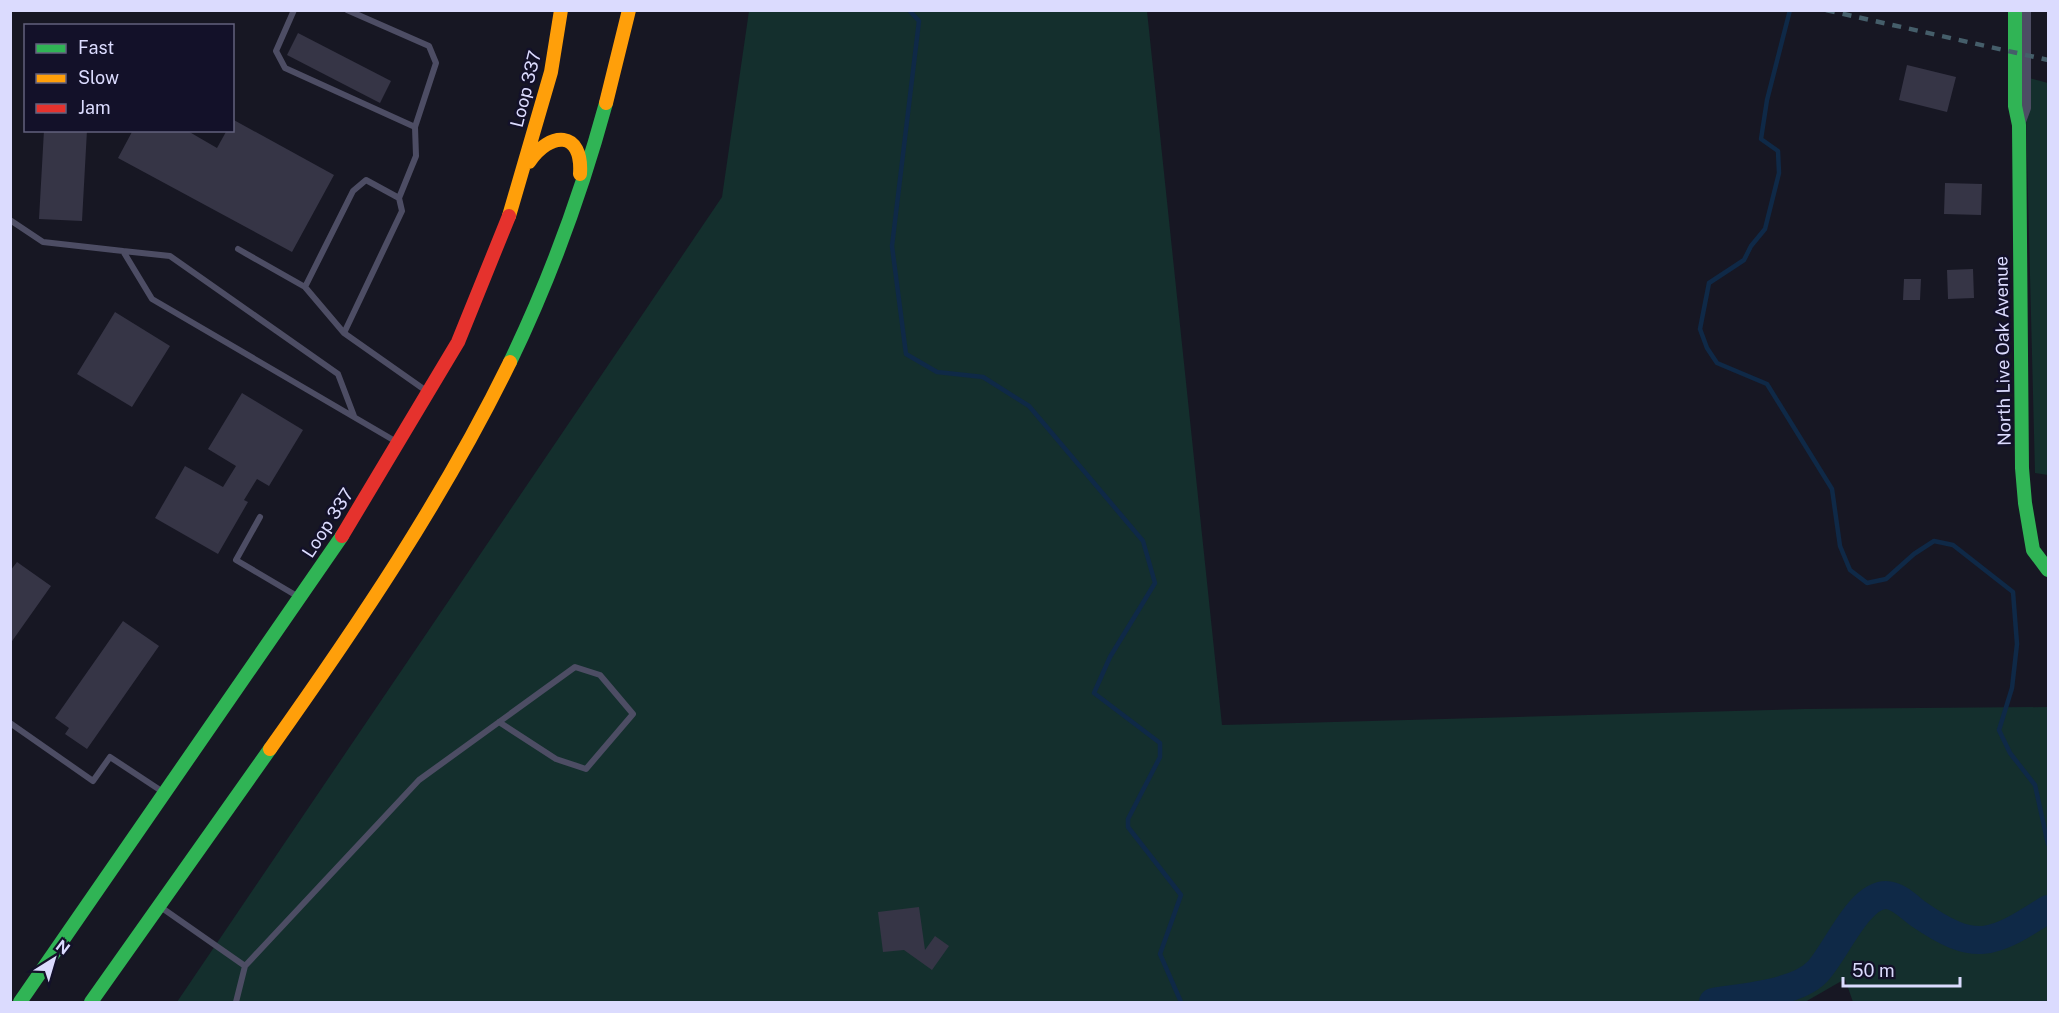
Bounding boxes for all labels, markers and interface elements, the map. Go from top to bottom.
legend [24,24,234,132]
text: Fast [78,37,114,58]
street label: Loop 337 [506,48,545,129]
text: Slow [78,67,119,88]
text: Jam [78,97,111,118]
street label: North Live Oak Avenue [1990,256,2015,446]
street label: Loop 337 [297,484,358,561]
north arrow [24,929,84,989]
text: N [52,936,73,959]
scale bar [1843,950,1960,988]
text: 50 m [1852,960,1895,981]

